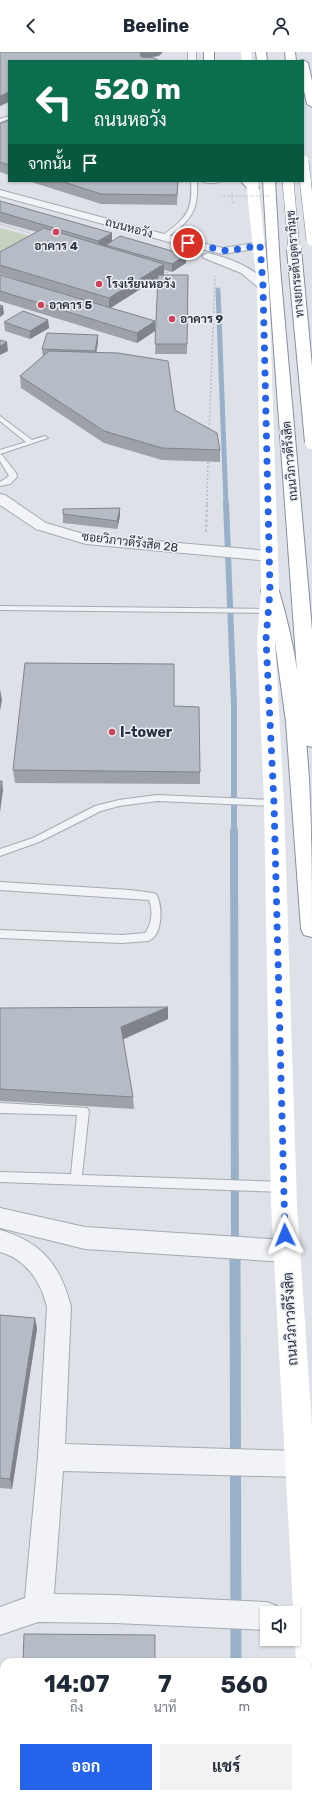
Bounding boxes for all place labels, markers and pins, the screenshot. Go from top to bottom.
pin [171,226,205,260]
marker: อาคาร 4 [51,227,61,237]
place label: อาคาร 4 [34,239,78,253]
place label: โรงเรียนหอวัง [106,276,176,291]
marker: โรงเรียนหอวัง [94,279,104,289]
place label: อาคาร 5 [49,298,92,312]
marker: อาคาร 5 [36,300,46,310]
place label: อาคาร 9 [180,312,223,326]
marker: อาคาร 9 [167,314,177,324]
place label: I-tower [120,724,173,741]
marker: I-tower [107,727,117,737]

